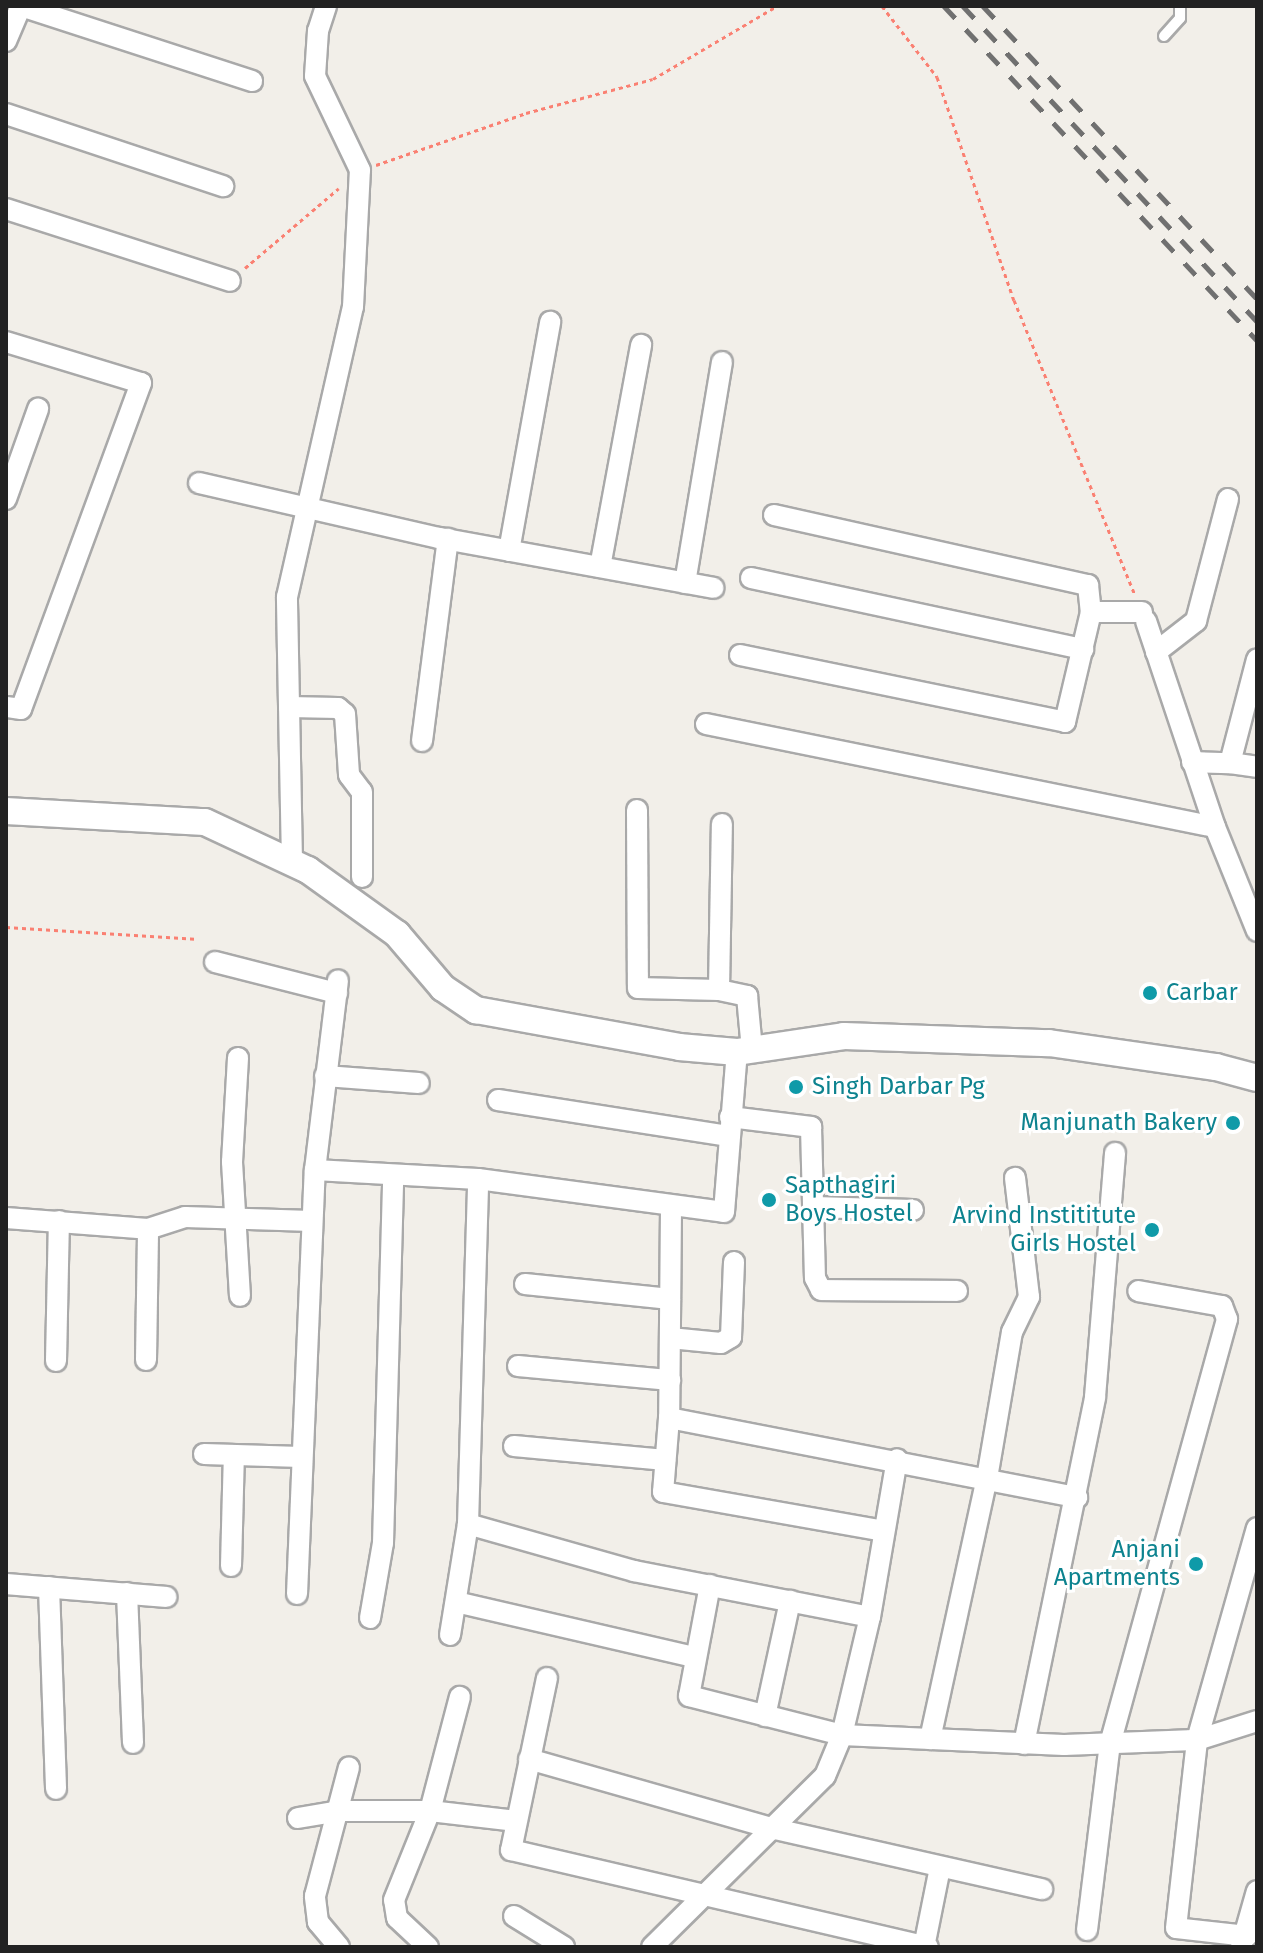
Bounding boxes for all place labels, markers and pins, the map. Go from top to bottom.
place label: Carbar [1166,979,1238,1007]
marker: Carbar [1141,984,1159,1002]
place label: Singh Darbar Pg [812,1073,985,1101]
marker: Singh Darbar Pg [787,1078,805,1096]
place label: Manjunath Bakery [1020,1109,1217,1137]
marker: Manjunath Bakery [1224,1114,1242,1132]
place label: Sapthagiri Boys Hostel [785,1172,913,1228]
marker: Sapthagiri Boys Hostel [760,1191,778,1209]
place label: Arvind Instititute Girls Hostel [952,1202,1136,1258]
marker: Arvind Instititute Girls Hostel [1143,1221,1161,1239]
place label: Anjani Apartments [1054,1536,1180,1592]
marker: Anjani Apartments [1187,1555,1205,1573]

